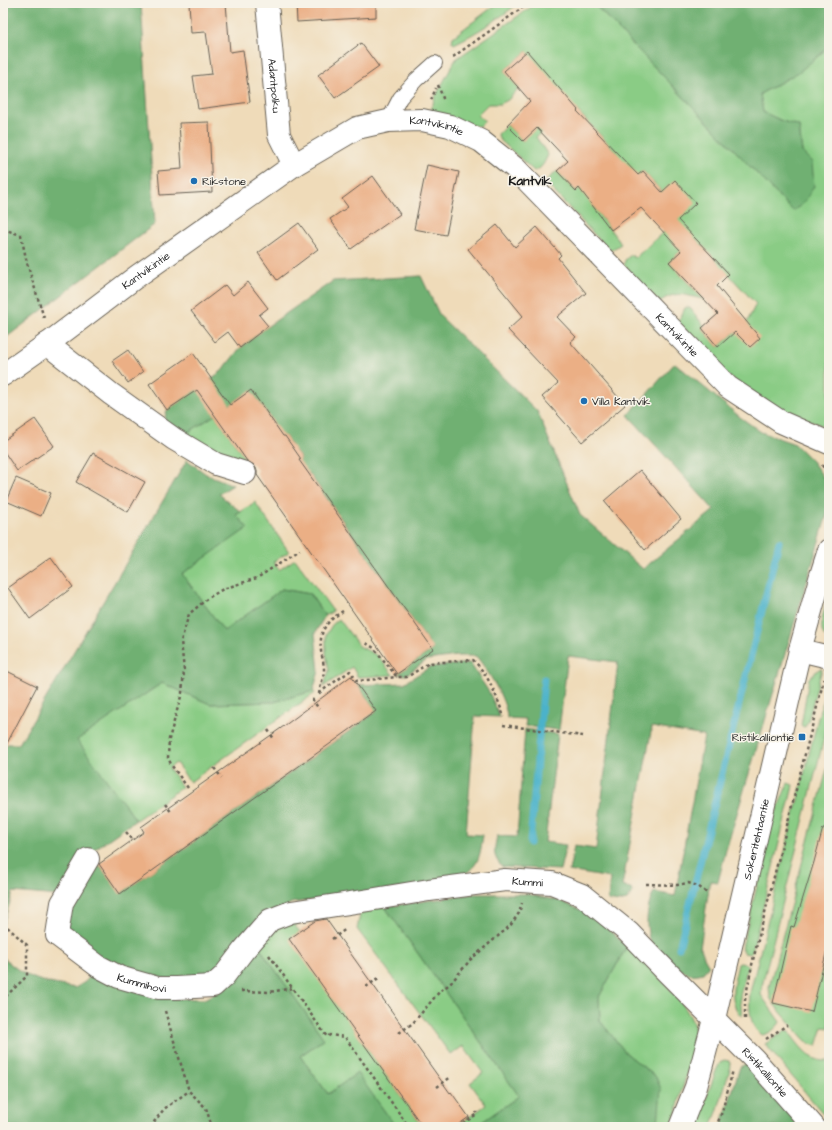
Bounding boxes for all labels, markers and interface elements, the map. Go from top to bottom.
street label: Adantpolku [265,58,284,114]
street label: Kantvikintie [409,113,466,139]
district label: Kantvik [509,172,552,190]
place label: Rikstone [202,174,246,189]
marker: Rikstone [189,176,199,186]
street label: Kantvikintie [119,248,173,293]
street label: Kantvikintie [653,310,702,360]
place label: Villa Kantvik [592,394,651,409]
marker: Villa Kantvik [579,396,589,406]
place label: Ristikalliontie [732,730,794,745]
marker: Ristikalliontie [797,732,807,742]
street label: Sokeritehtaantie [739,797,773,881]
street label: Kummi [512,873,544,890]
street label: Kummihovi [115,969,166,996]
street label: Ristikalliontie [739,1044,792,1100]

